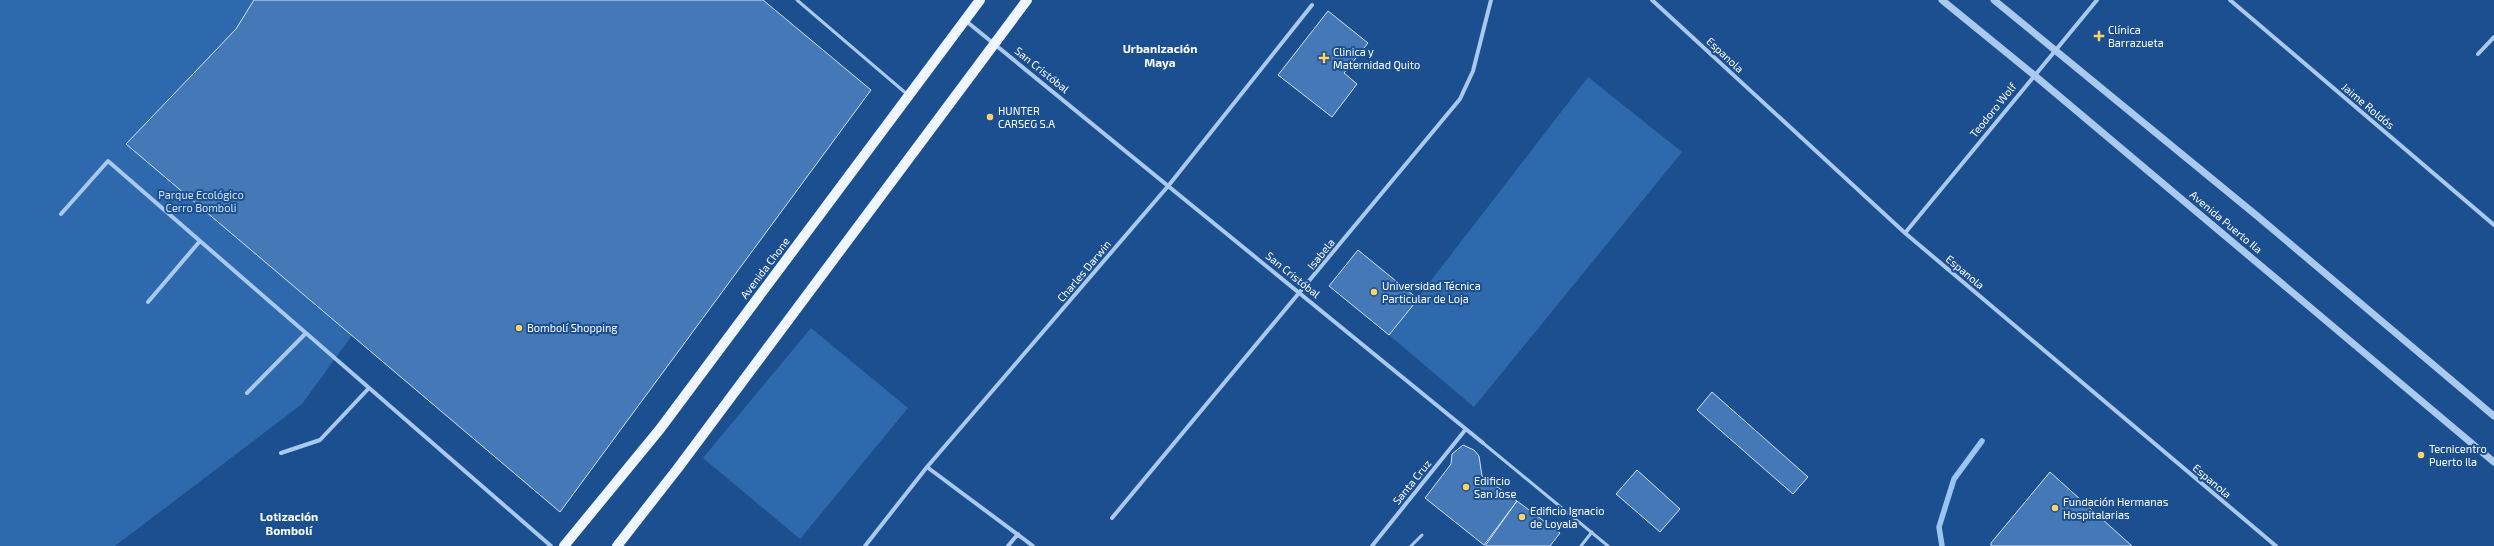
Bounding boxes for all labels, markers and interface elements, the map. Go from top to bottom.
place label: Clínica Barrazueta [2108,23,2164,49]
marker: Clínica Barrazueta [2093,30,2105,42]
street label: Espanola [1704,34,1747,75]
district label: Urbanización Maya [1123,41,1197,70]
street label: San Cristóbal [1013,44,1073,96]
place label: Clinica y Maternidad Quito [1333,45,1420,72]
marker: Clinica y Maternidad Quito [1318,52,1330,64]
street label: Teodoro Wolf [1967,79,2019,140]
street label: Jaime Roldós [2339,80,2398,132]
place label: HUNTER CARSEG S.A [998,104,1055,130]
marker: HUNTER CARSEG S.A [985,112,995,122]
park label: Parque Ecológico Cerro Bomboli [158,188,244,214]
street label: Avenida Puerto Ila [2188,188,2265,256]
street label: Avenida Chone [737,234,792,301]
street label: Isabela [1304,236,1337,272]
street label: Charles Darwin [1054,237,1113,304]
street label: San Cristóbal [1264,249,1324,301]
street label: Espanola [1943,252,1987,291]
place label: Universidad Técnica Particular de Loja [1382,279,1481,306]
marker: Universidad Técnica Particular de Loja [1369,287,1379,297]
place label: Bombolí Shopping [527,321,618,334]
marker: Bombolí Shopping [514,323,524,333]
place label: Tecnicentro Puerto Ila [2429,442,2487,468]
marker: Tecnicentro Puerto Ila [2416,450,2426,460]
street label: Santa Cruz [1390,456,1434,507]
street label: Espanola [2190,461,2234,500]
place label: Edificio San Jose [1474,474,1516,500]
marker: Edificio San Jose [1461,482,1471,492]
place label: Fundación Hermanas Hospitalarias [2063,495,2169,521]
marker: Fundación Hermanas Hospitalarias [2050,503,2060,513]
place label: Edificio Ignacio de Loyala [1530,504,1604,530]
district label: Lotización Bombolí [260,509,318,537]
marker: Edificio Ignacio de Loyala [1517,512,1527,522]

